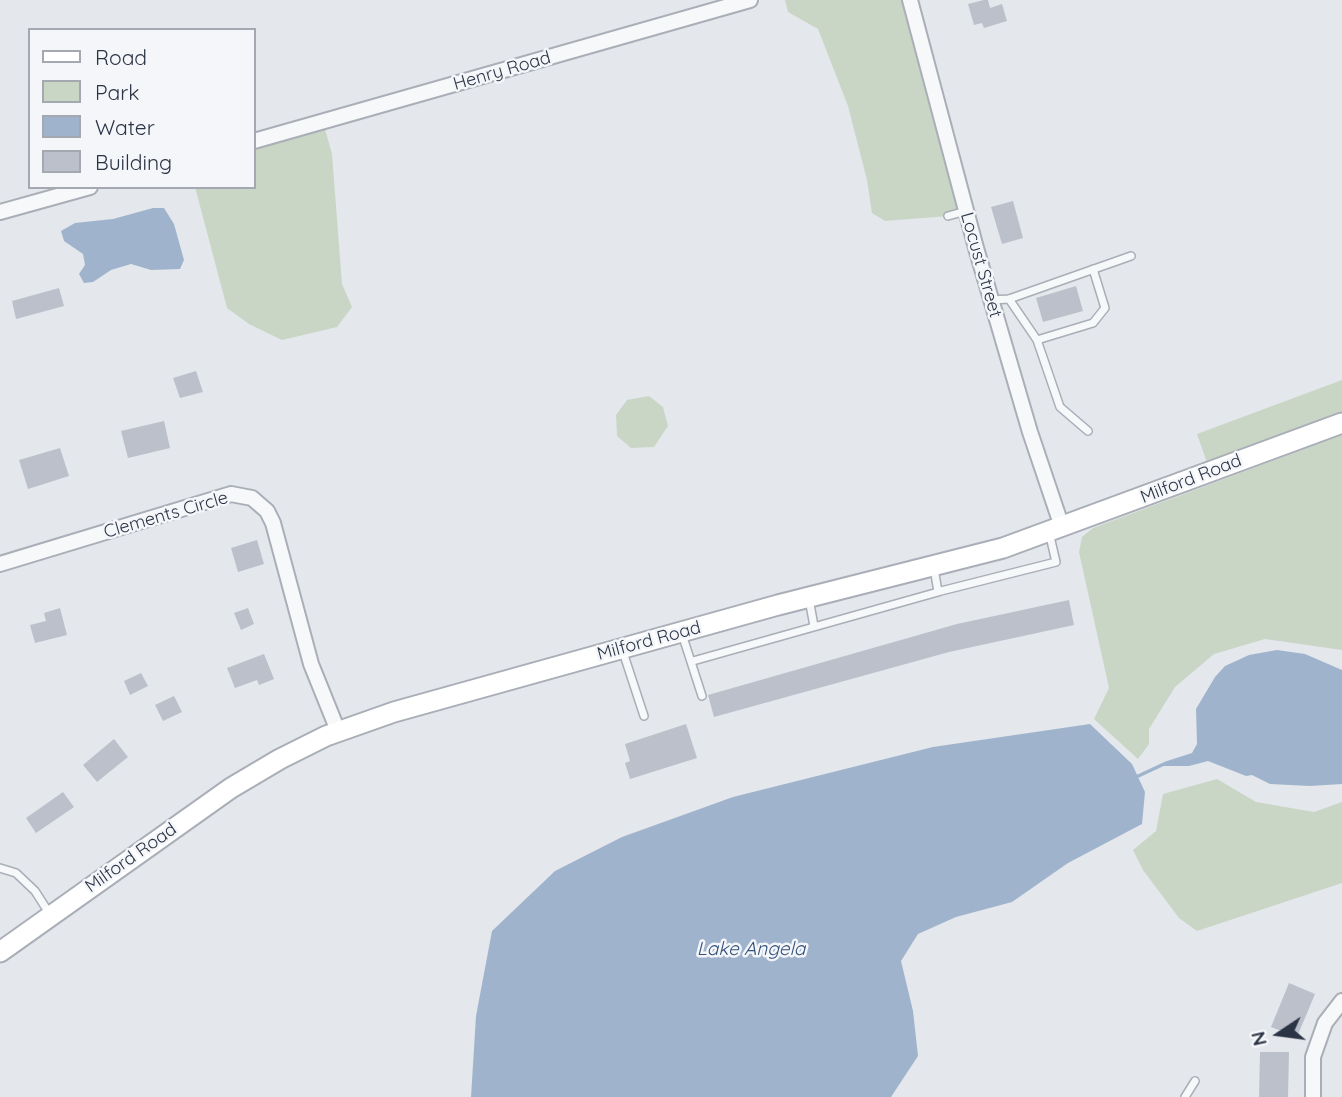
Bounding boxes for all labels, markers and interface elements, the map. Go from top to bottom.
legend [28,28,256,189]
text: Road [95,44,147,70]
street label: Henry Road [451,47,553,95]
text: Park [95,79,139,105]
text: Water [95,114,155,140]
text: Building [95,149,172,175]
street label: Locust Street [956,210,1006,320]
street label: Milford Road [1137,450,1245,508]
street label: Clements Circle [101,487,231,543]
street label: Milford Road [595,617,703,665]
street label: Milford Road [81,819,181,897]
water label: Lake Angela [697,938,805,960]
north arrow [1244,999,1314,1069]
text: N [1245,1029,1272,1048]

